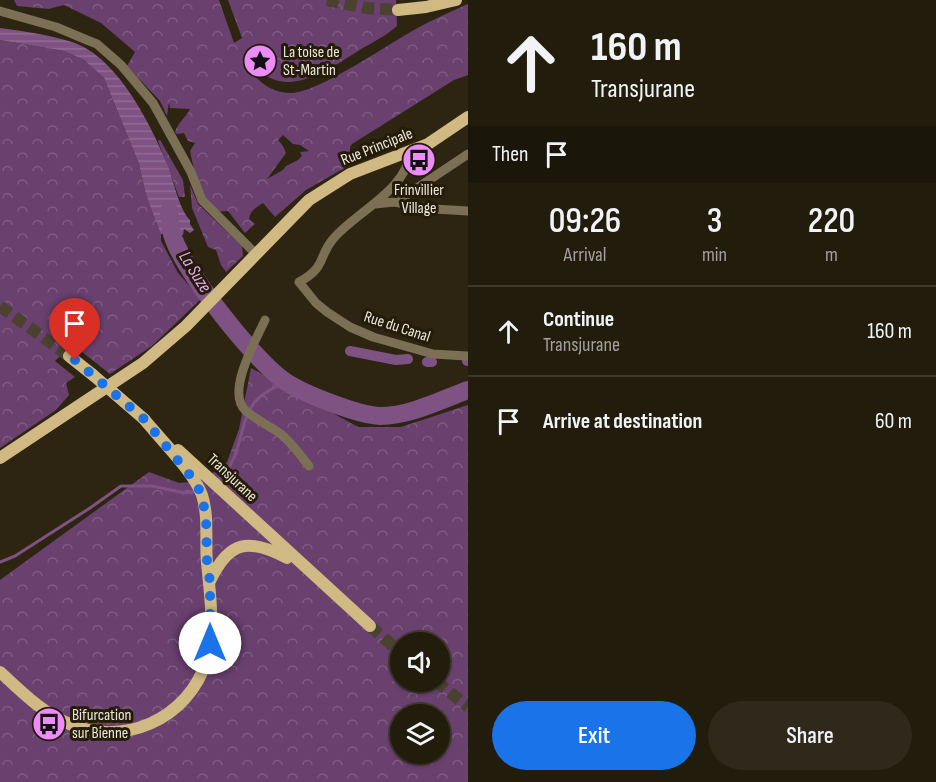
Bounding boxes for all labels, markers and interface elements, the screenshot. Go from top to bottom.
text: 160 m [591,22,682,73]
icon: ahead [492,24,570,102]
place icon: La toise de St-Martin [242,43,278,79]
place label: La toise de St-Martin [283,43,340,80]
text: Transjurane [591,73,695,105]
street label: Rue Principale [338,124,416,170]
icon: arrive [540,138,573,171]
text: Then [492,141,528,168]
bus stop icon: Frinvillier Village [401,142,437,178]
place label: Frinvillier Village [394,181,444,218]
text: 09:26 [549,200,621,243]
text: 3 [707,200,722,243]
text: 220 [808,200,855,243]
text: Arrival [564,243,607,267]
text: min [702,243,727,267]
text: m [825,243,838,267]
water label: La Suze [174,248,216,296]
pin [49,298,100,360]
text: Continue [543,306,614,333]
icon: arrive [58,307,91,340]
street label: Rue du Canal [361,307,433,347]
icon: ahead [492,315,525,348]
text: 160 m [867,318,912,345]
text: Transjurane [543,333,620,357]
icon: arrive [492,405,525,438]
text: Arrive at destination [543,408,702,435]
text: 60 m [875,408,912,435]
street label: Transjurane [203,450,261,506]
position arrow [178,611,242,675]
map controls [390,632,450,764]
button: sound [390,632,450,692]
button: Exit [492,701,696,770]
button: Share [708,701,912,770]
button: layers [390,704,450,764]
bus stop icon: Bifurcation sur Bienne [31,706,67,742]
place label: Bifurcation sur Bienne [72,706,131,743]

